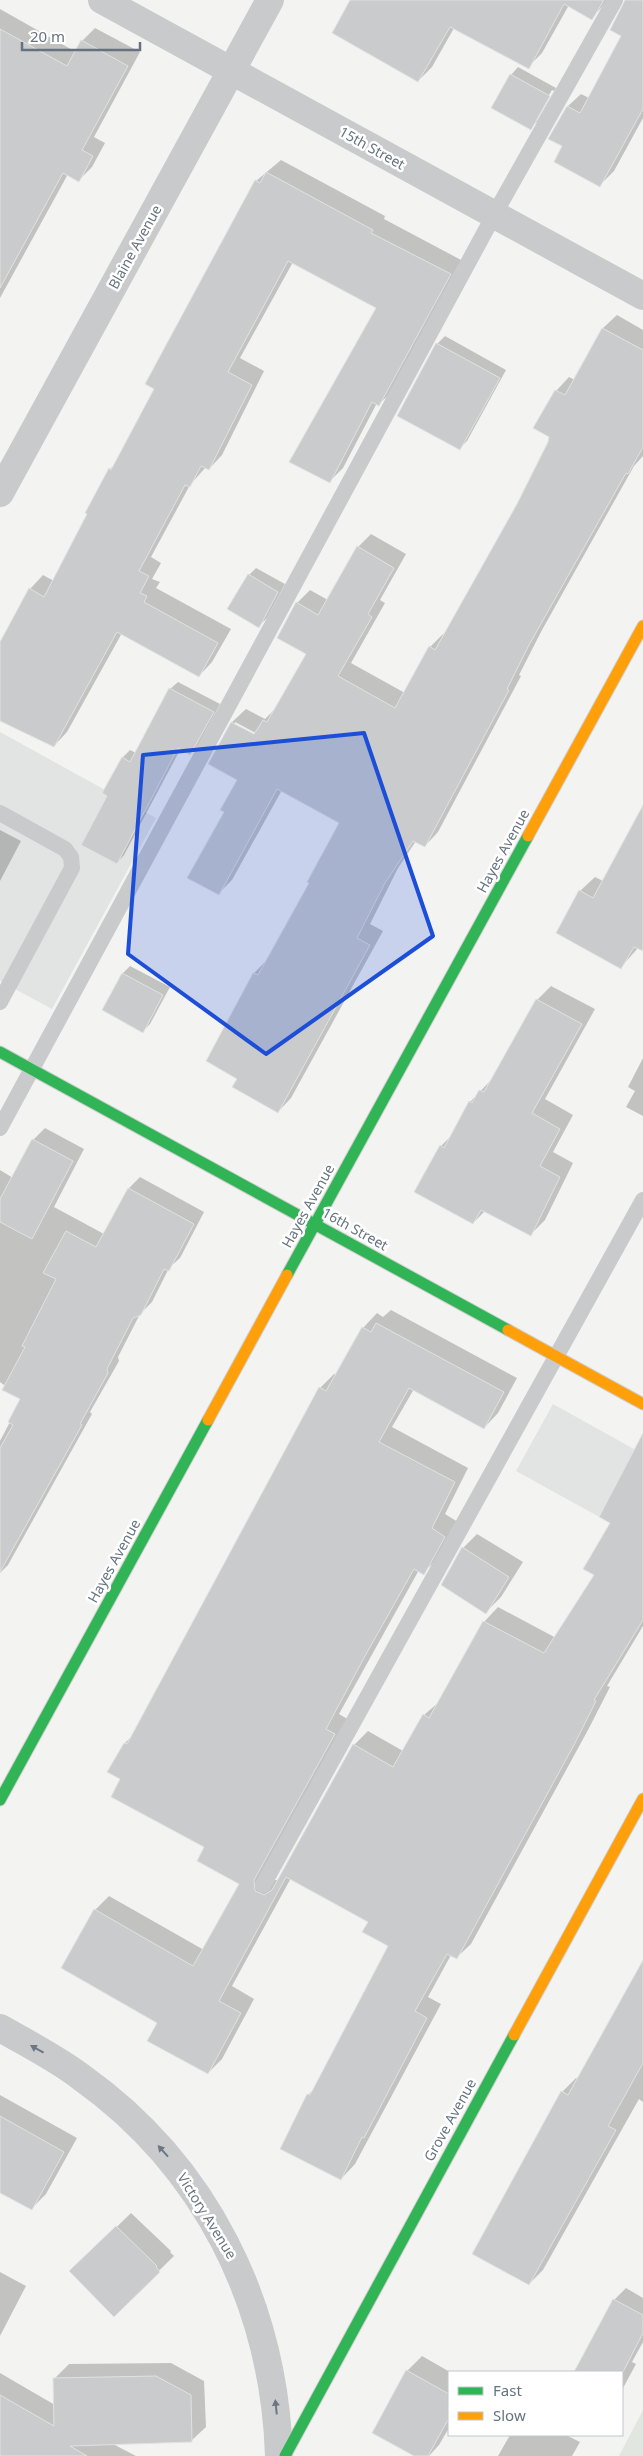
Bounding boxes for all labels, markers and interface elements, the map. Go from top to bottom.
scale bar [22,20,140,52]
text: 20 m [30,26,65,46]
street label: 15th Street [336,122,409,173]
street label: Blaine Avenue [104,201,166,292]
street label: Hayes Avenue [472,805,533,896]
street label: Hayes Avenue [277,1160,338,1251]
street label: 16th Street [319,1203,392,1254]
street label: Hayes Avenue [83,1515,144,1606]
one-way arrow [30,2045,45,2053]
street label: Grove Avenue [419,2075,480,2164]
one-way arrow [157,2145,169,2157]
street label: Victory Avenue [173,2169,241,2262]
legend [448,2371,623,2436]
text: Fast [493,2380,522,2400]
one-way arrow [272,2399,280,2415]
text: Slow [493,2405,526,2425]

